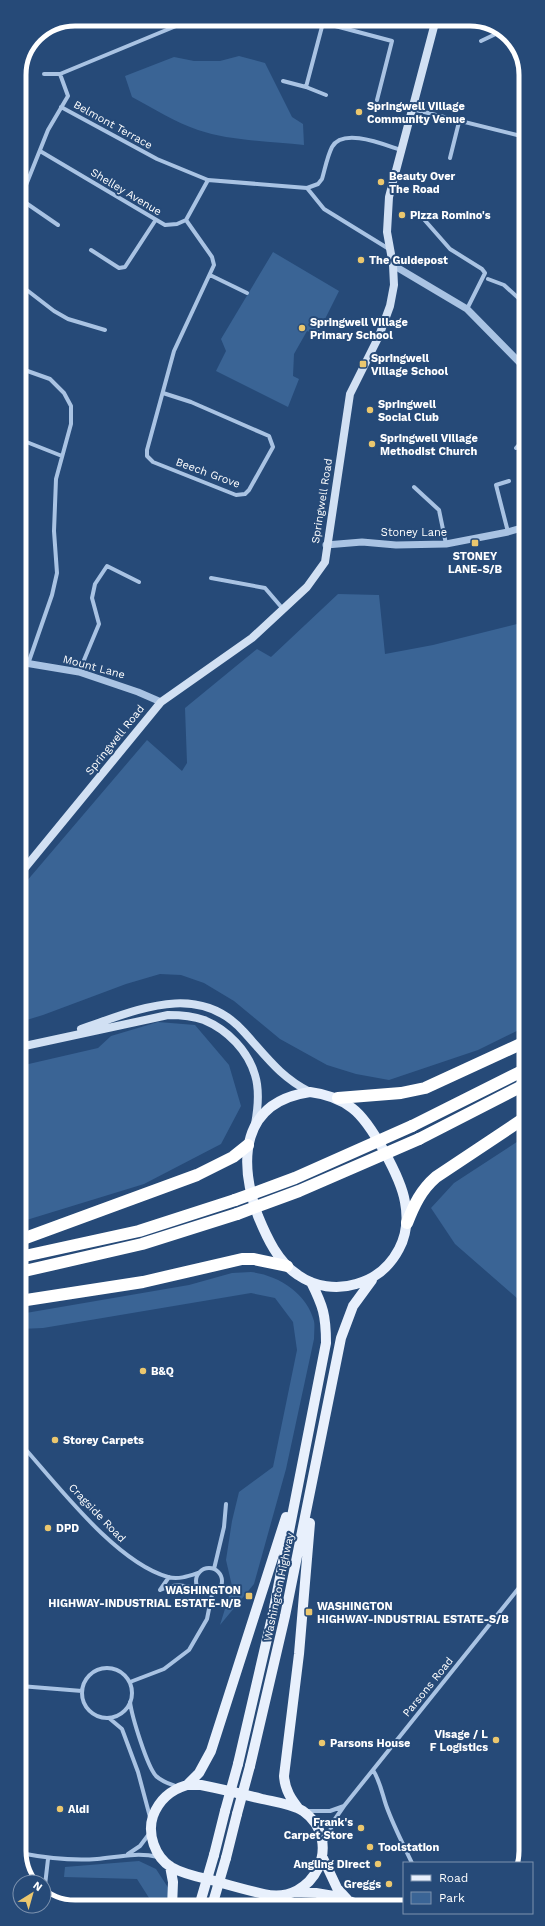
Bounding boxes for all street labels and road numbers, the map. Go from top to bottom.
street label: Belmont Terrace [71,98,155,152]
street label: Shelley Avenue [88,166,164,218]
street label: Beech Grove [174,455,242,491]
street label: Springwell Road [309,457,335,545]
street label: Stoney Lane [381,526,447,539]
street label: Mount Lane [62,652,126,682]
street label: Springwell Road [83,702,147,778]
street label: Cragside Road [66,1481,128,1545]
street label: Washington Highway [261,1531,297,1642]
street label: Parsons Road [400,1655,456,1719]

